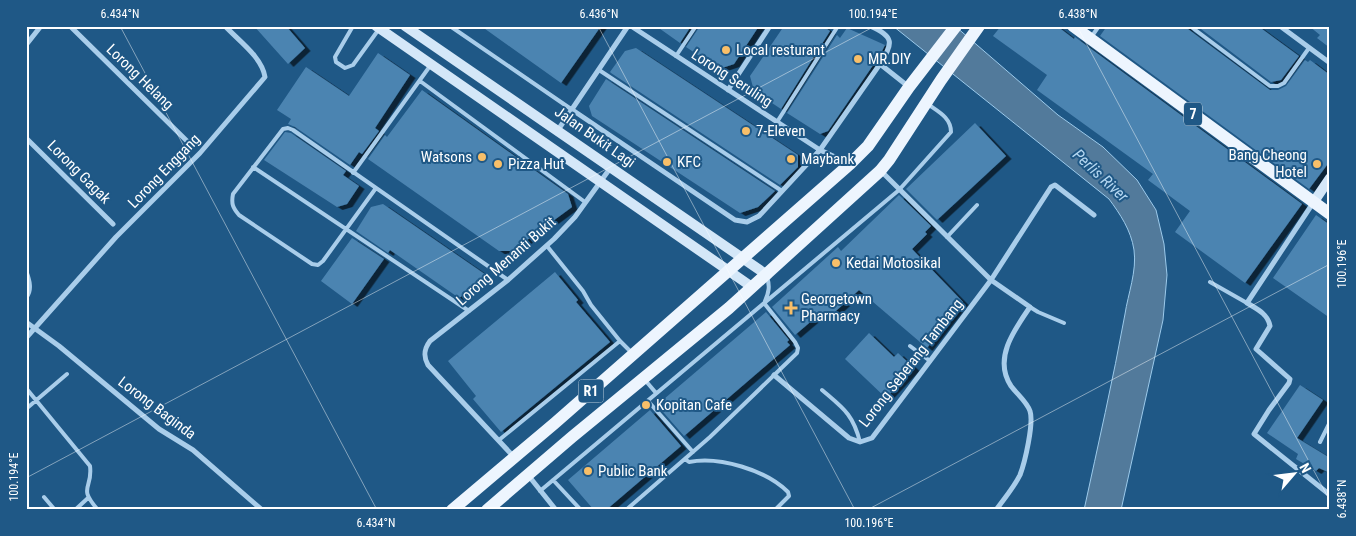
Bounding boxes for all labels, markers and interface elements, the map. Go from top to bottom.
text: 6.434°N [101,7,139,21]
text: 6.436°N [580,7,618,21]
text: 100.194°E [848,7,898,21]
text: 6.438°N [1059,7,1097,21]
street label: Lorong Helang [103,41,177,113]
place label: Local resturant [736,41,825,59]
marker: Local resturant [720,44,732,56]
street label: Lorong Seruling [688,45,776,111]
place label: MR.DIY [868,50,911,68]
marker: MR.DIY [852,53,864,65]
road number: 7 [1184,102,1202,126]
street label: Jalan Bukit Lagi [551,103,639,171]
place label: 7-Eleven [756,122,806,140]
marker: 7-Eleven [740,125,752,137]
street label: Lorong Enggang [124,130,204,212]
street label: Lorong Gagak [44,137,115,208]
water label: Perlis River [1069,145,1133,207]
place label: Bang Cheong Hotel [1229,146,1307,181]
place label: Watsons [421,148,472,166]
place label: Maybank [801,150,855,168]
marker: Watsons [476,151,488,163]
place label: KFC [677,153,701,171]
marker: Maybank [785,153,797,165]
place label: Pizza Hut [508,155,565,173]
marker: KFC [661,156,673,168]
marker: Pizza Hut [492,158,504,170]
marker: Bang Cheong Hotel [1311,158,1323,170]
street label: Lorong Menanti Bukit [452,213,560,309]
text: 100.196°E [1335,239,1349,289]
place label: Kedai Motosikal [846,254,941,272]
marker: Kedai Motosikal [830,257,842,269]
place label: Georgetown Pharmacy [801,290,872,325]
street label: Lorong Seberang Tambang [855,295,967,431]
marker: Georgetown Pharmacy [785,302,797,314]
street label: Lorong Baginda [115,373,199,443]
road number: R1 [578,380,604,402]
place label: Kopitan Cafe [656,396,732,414]
marker: Kopitan Cafe [640,399,652,411]
north arrow [1268,448,1318,498]
text: 100.194°E [7,452,21,502]
text: N [1296,460,1315,475]
place label: Public Bank [598,462,668,480]
marker: Public Bank [582,465,594,477]
text: 6.438°N [1335,480,1349,518]
text: 6.434°N [357,516,395,530]
text: 100.196°E [844,516,894,530]

